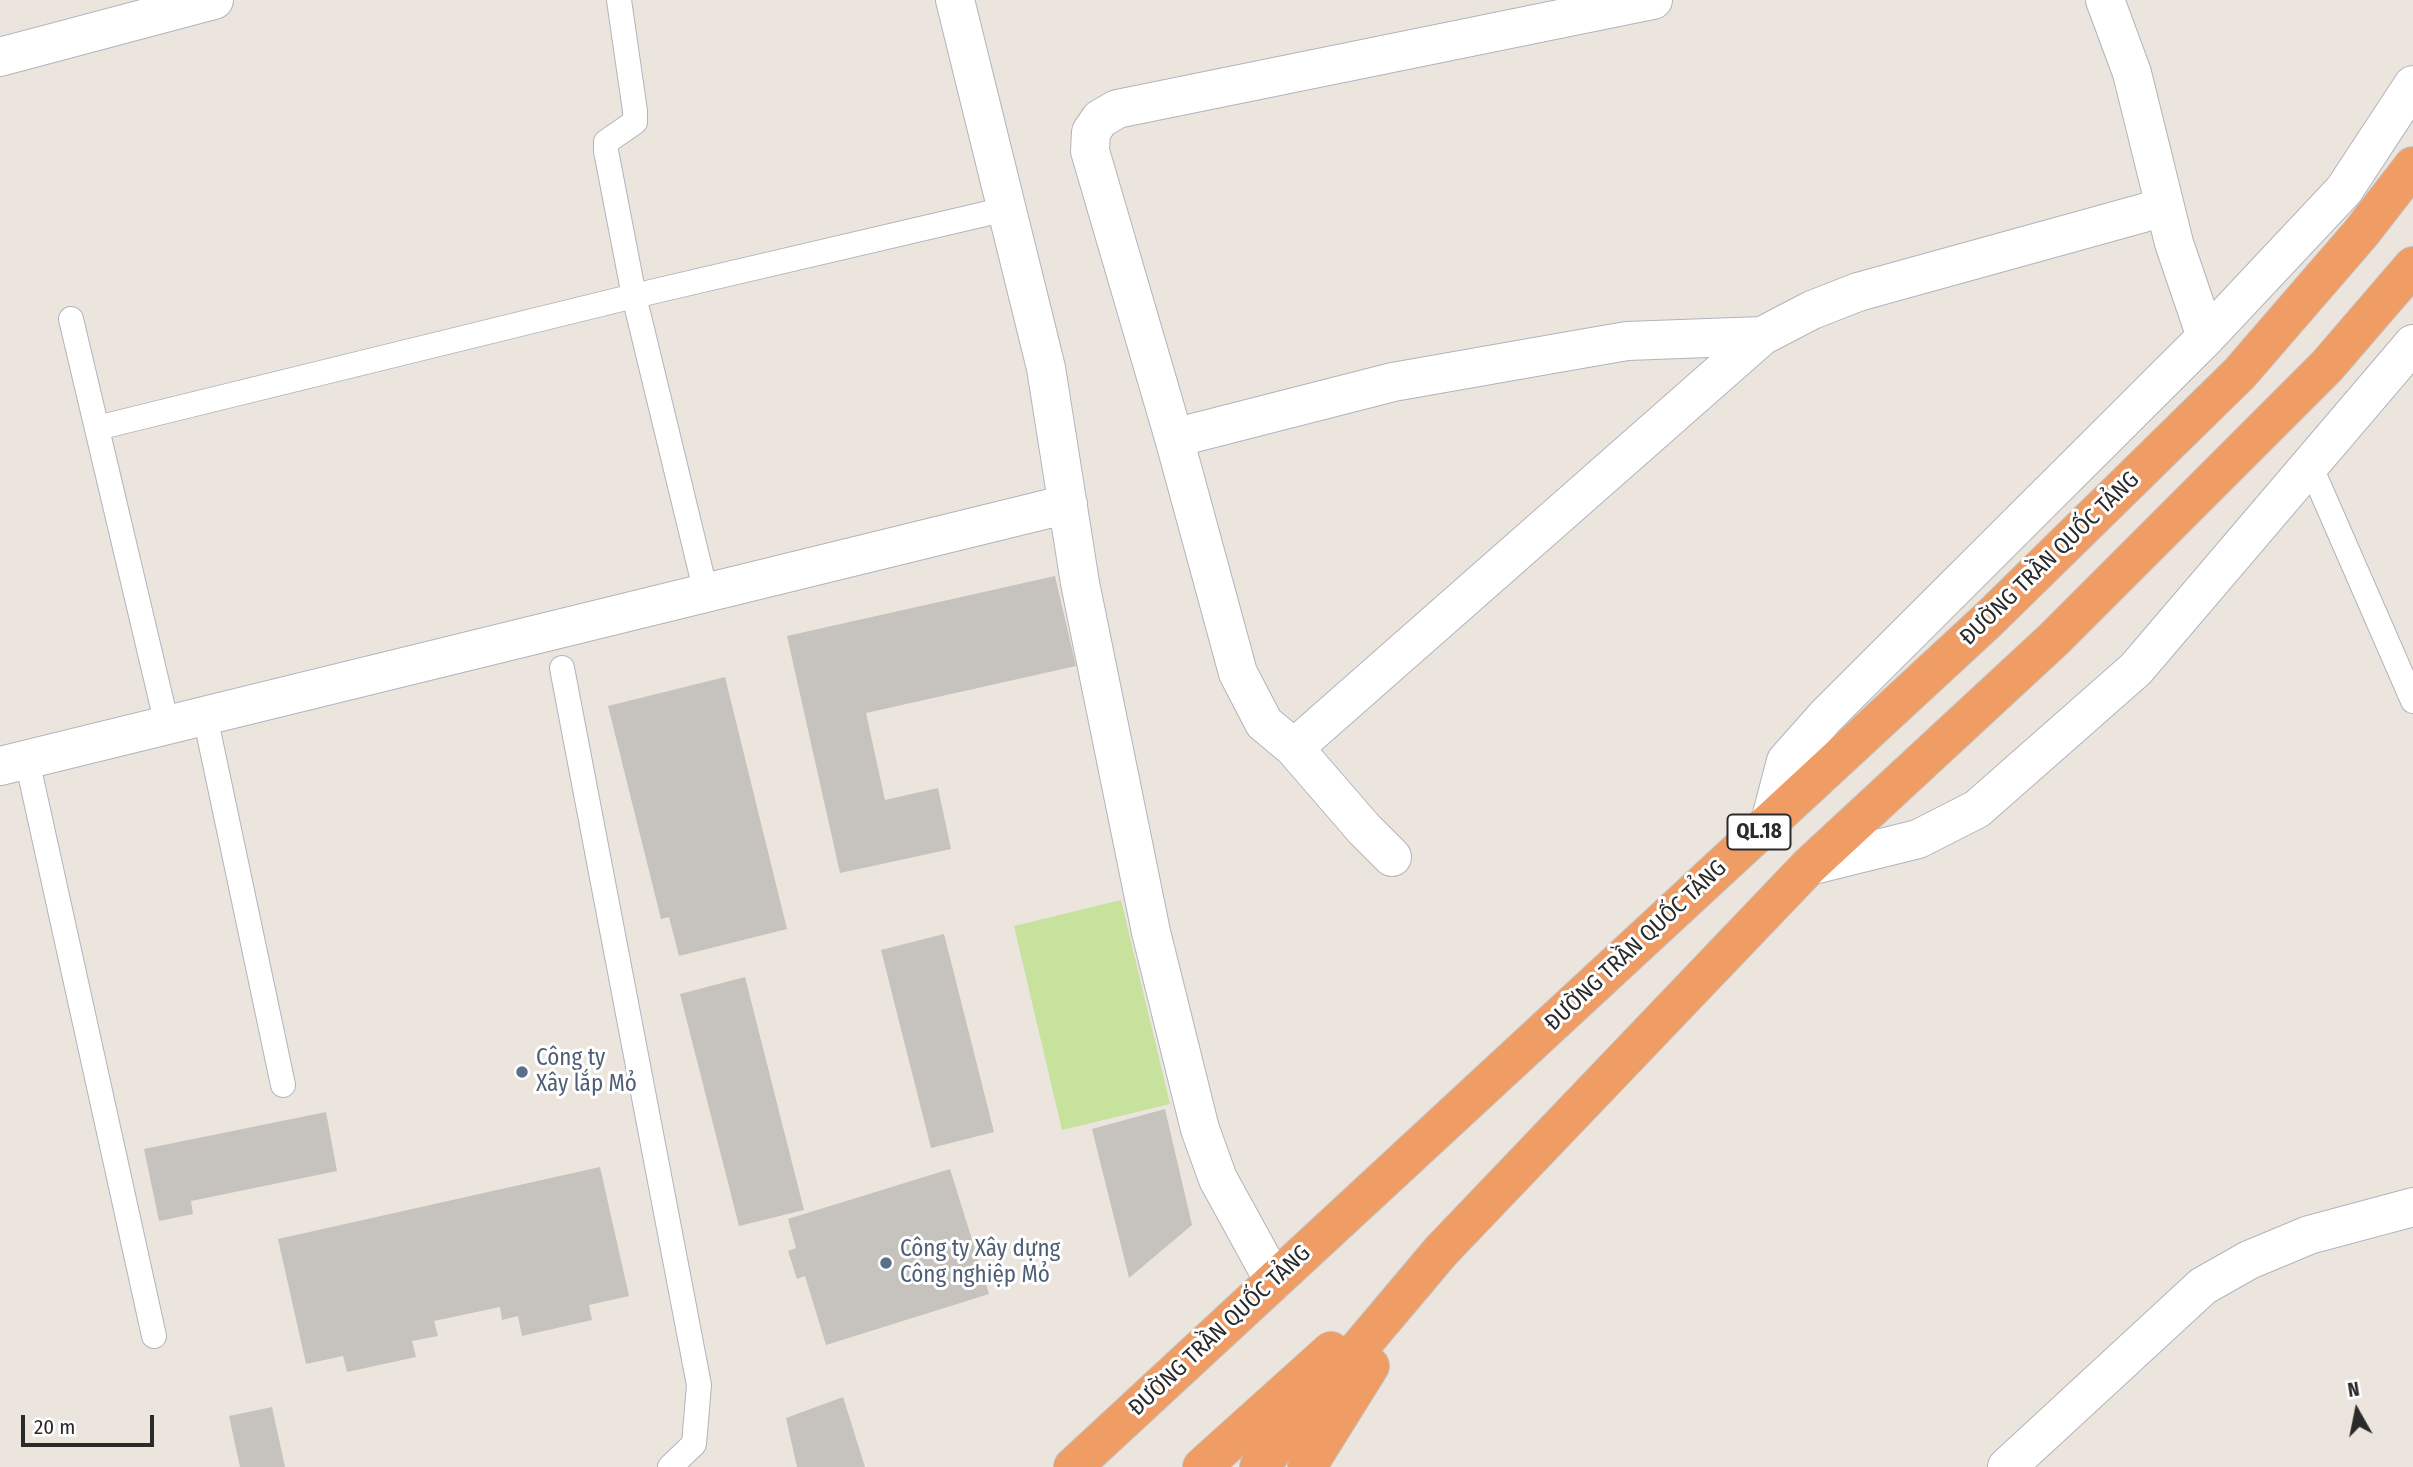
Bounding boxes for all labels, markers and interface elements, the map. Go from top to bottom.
street label: ĐƯỜNG TRẦN QUỐC TẢNG [1955,466,2145,652]
road number: QL.18 [1728,814,1790,850]
street label: ĐƯỜNG TRẦN QUỐC TẢNG [1540,855,1732,1037]
place label: Công ty Xây lắp Mỏ [536,1045,637,1099]
marker: Công ty Xây lắp Mỏ [514,1064,530,1080]
place label: Công ty Xây dựng Công nghiệp Mỏ [900,1236,1060,1290]
street label: ĐƯỜNG TRẦN QUỐC TẢNG [1124,1240,1316,1422]
marker: Công ty Xây dựng Công nghiệp Mỏ [878,1255,894,1271]
north arrow [2322,1376,2392,1446]
text: N [2346,1378,2361,1402]
scale bar [24,1400,158,1444]
text: 20 m [34,1414,75,1440]

